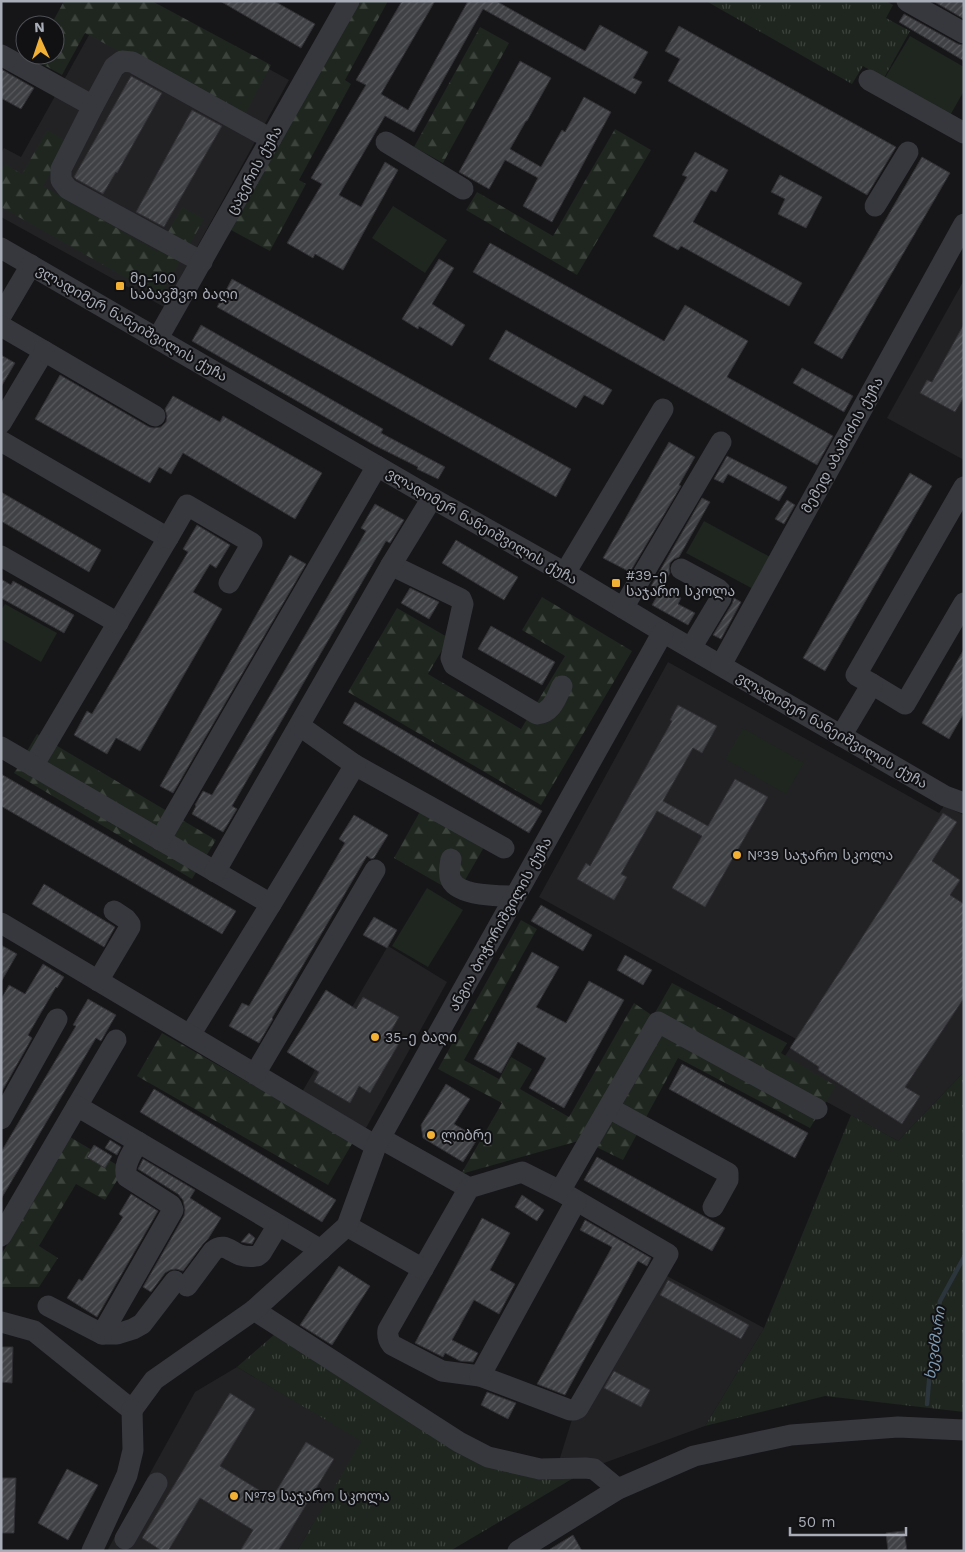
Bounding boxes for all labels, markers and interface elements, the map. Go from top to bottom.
north arrow [15,15,65,65]
text: N [34,19,45,35]
street label: ცაგერის ქუჩა [223,123,286,217]
street label: ვლადიმერ ნანეიშვილის ქუჩა [33,262,230,385]
place label: მე-100 საბავშვო ბაღი [130,270,238,303]
marker: მე-100 საბავშვო ბაღი [114,280,126,292]
street label: მემედ აბაშიძის ქუჩა [798,374,887,516]
street label: ვლადიმერ ნანეიშვილის ქუჩა [383,465,580,588]
place label: #39-ე საჯარო სკოლა [626,567,735,600]
marker: #39-ე საჯარო სკოლა [610,577,622,589]
street label: ვლადიმერ ნანეიშვილის ქუჩა [733,669,930,792]
street label: ანგია ბოჭორიშვილის ქუჩა [445,834,555,1014]
place label: №39 საჯარო სკოლა [747,847,893,864]
marker: №39 საჯარო სკოლა [731,849,743,861]
place label: 35-ე ბაღი [385,1029,457,1046]
marker: 35-ე ბაღი [369,1031,381,1043]
place label: ლიბრე [441,1127,492,1144]
marker: ლიბრე [425,1129,437,1141]
water label: ხევძმარი [921,1304,949,1381]
place label: №79 საჯარო სკოლა [244,1488,390,1505]
marker: №79 საჯარო სკოლა [228,1490,240,1502]
scale bar [790,1504,906,1536]
text: 50 m [798,1513,835,1531]

